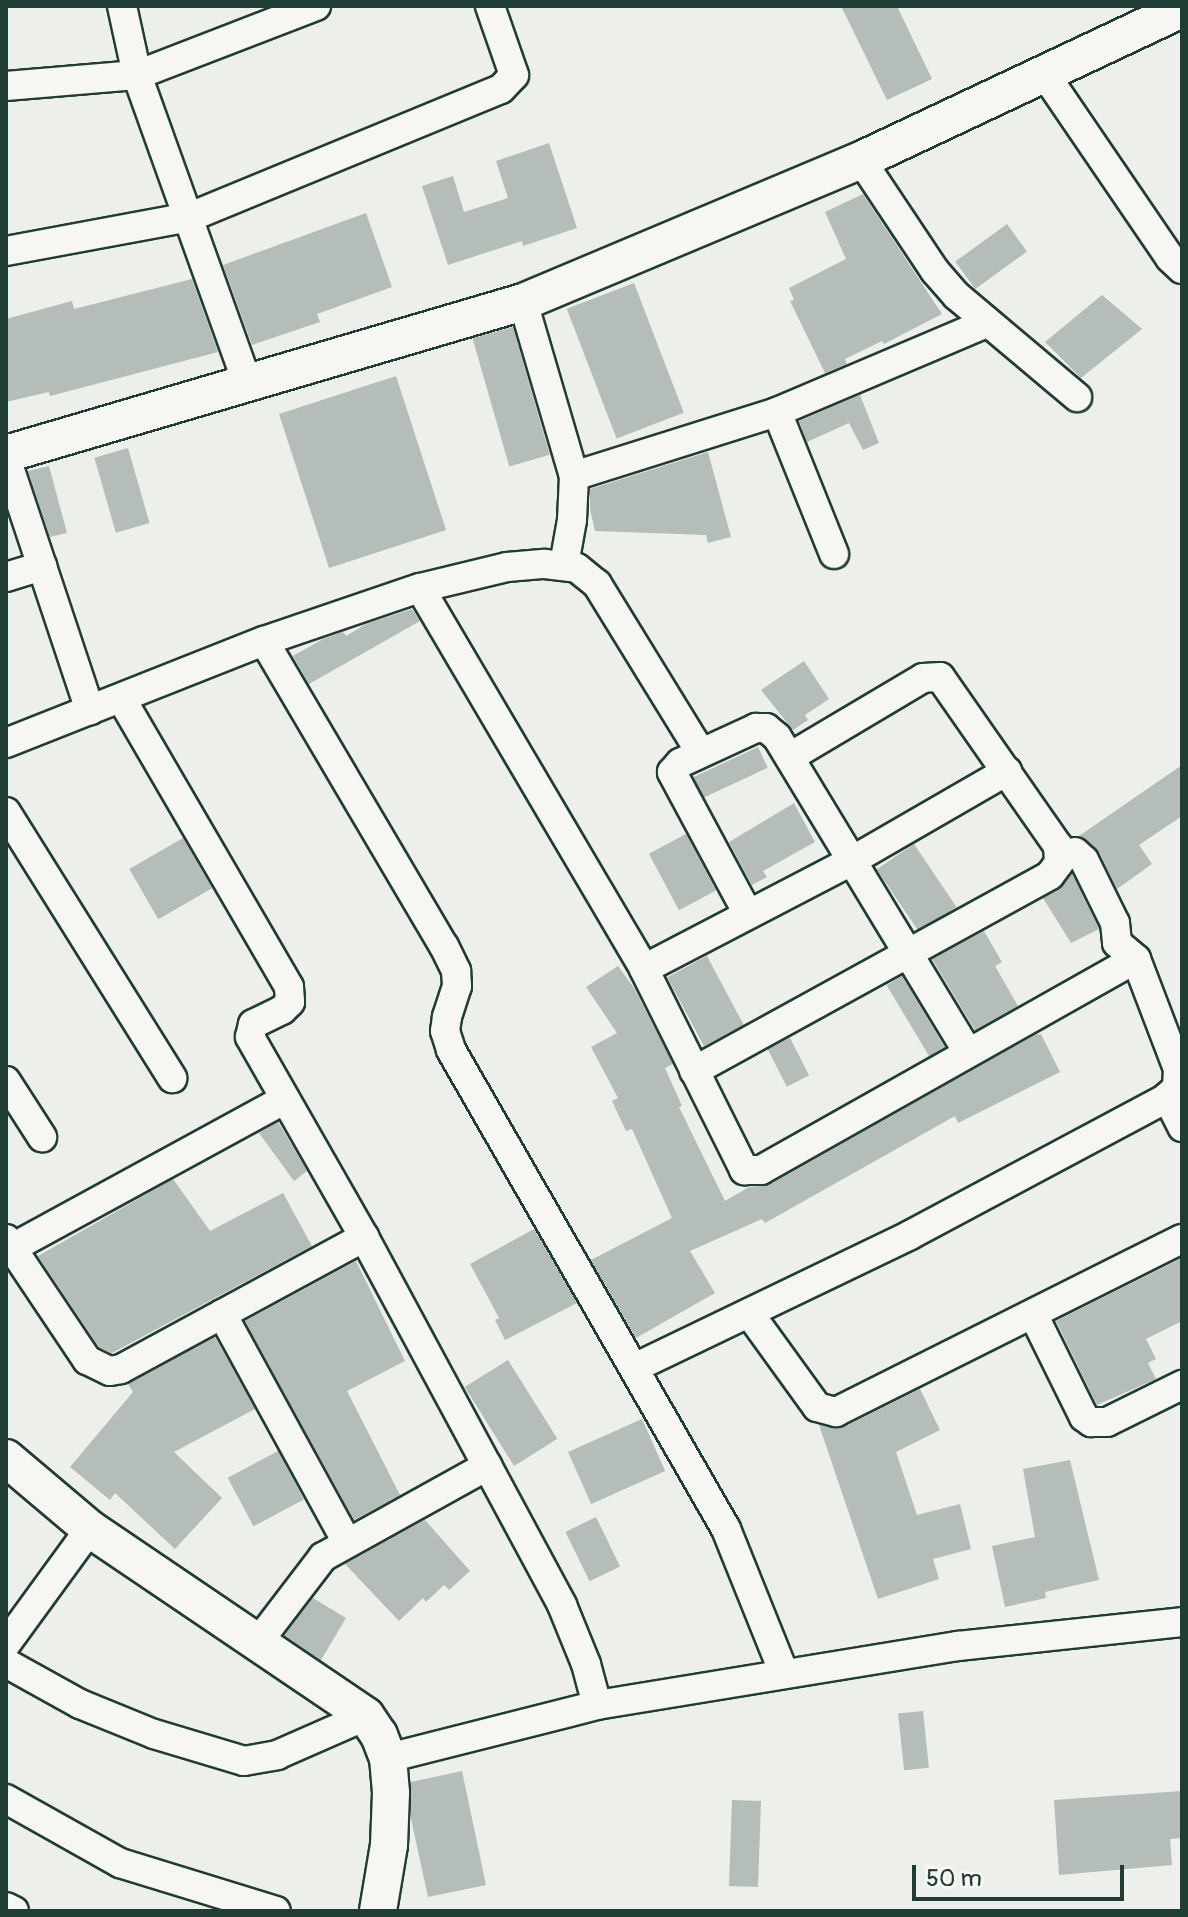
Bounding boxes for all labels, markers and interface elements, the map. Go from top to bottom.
scale bar [916,1849,1128,1899]
text: 50 m [926,1864,982,1893]

